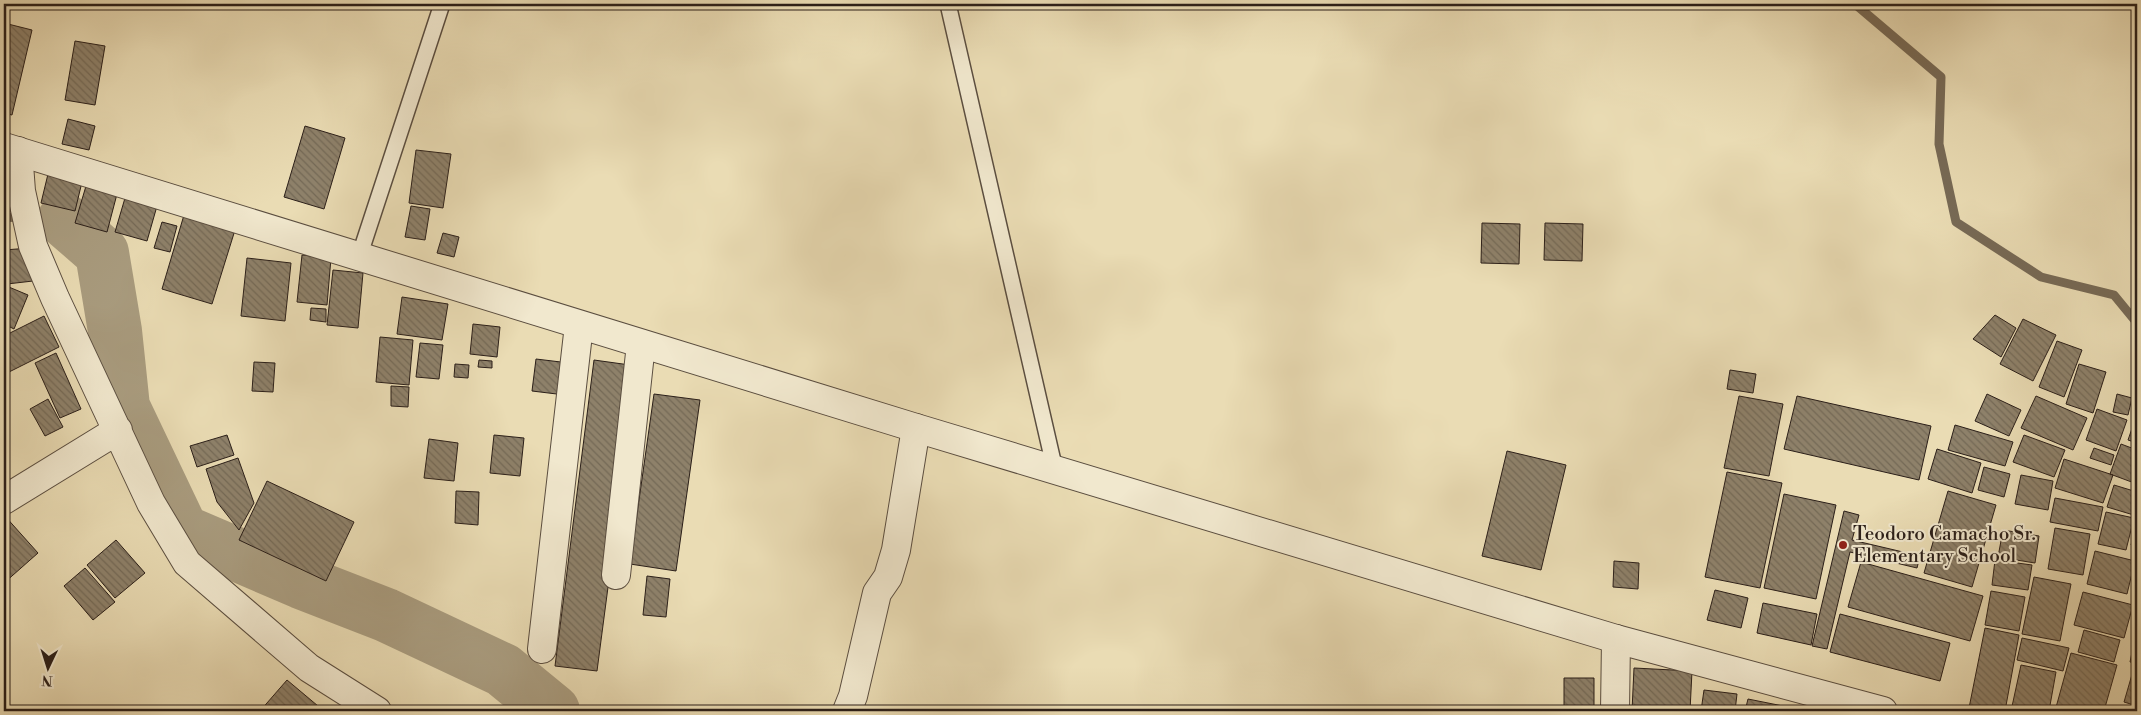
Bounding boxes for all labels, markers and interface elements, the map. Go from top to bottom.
place label: Teodoro Camacho Sr. Elementary School [1853,522,2036,568]
marker: Teodoro Camacho Sr. Elementary School [1837,539,1849,551]
north arrow [22,642,72,692]
text: N [41,671,53,689]

